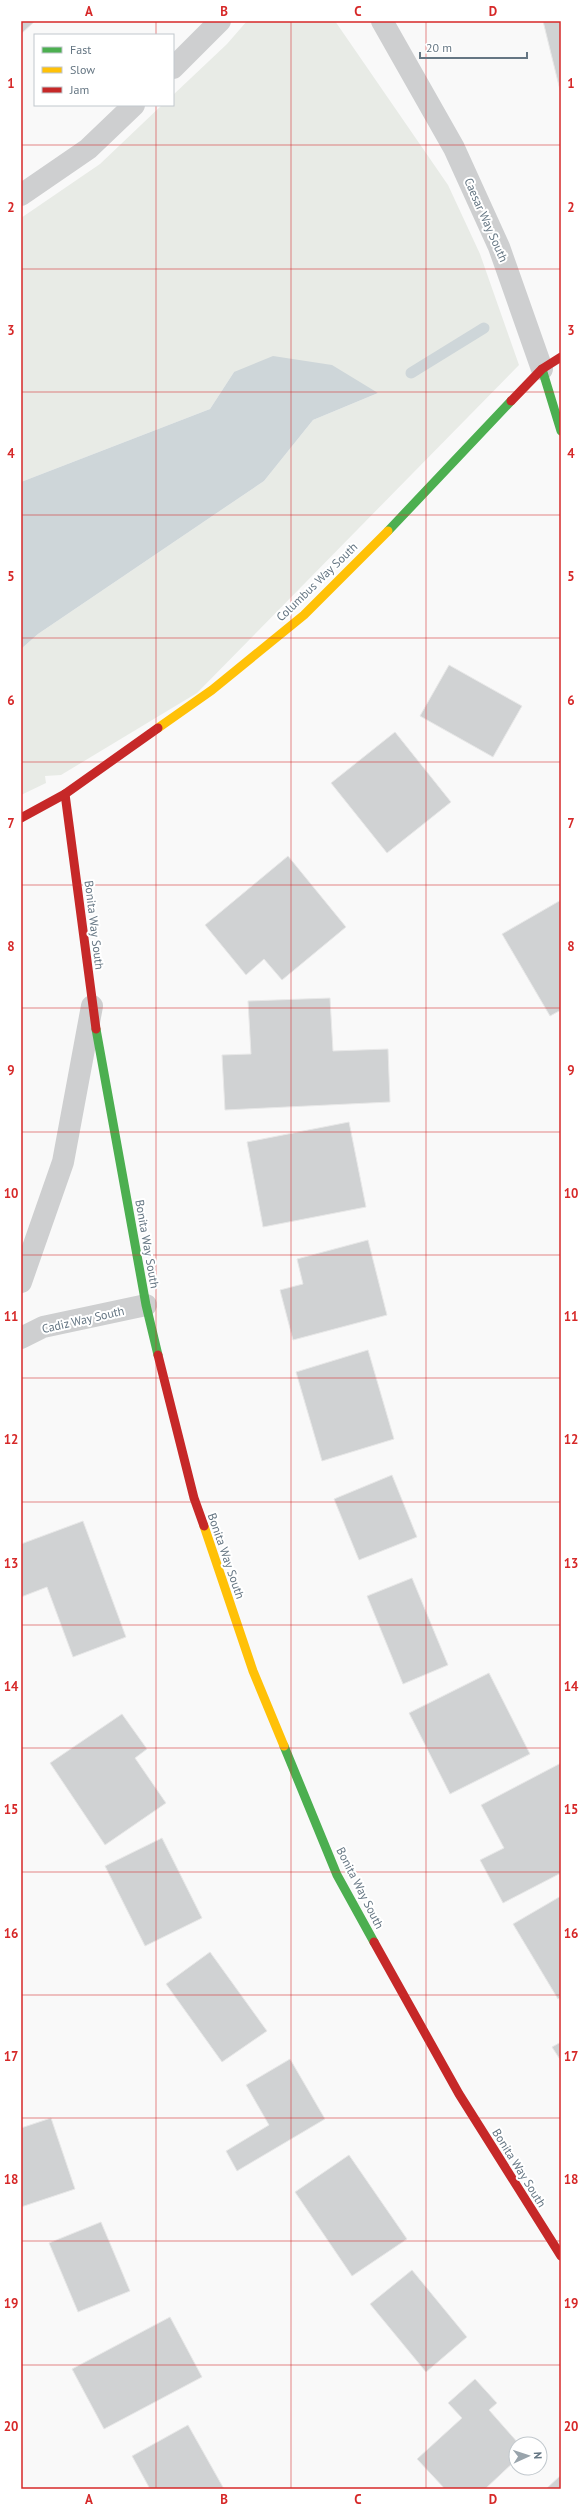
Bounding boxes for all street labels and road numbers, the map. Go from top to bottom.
street label: Caesar Way South [461,175,512,264]
street label: Columbus Way South [273,539,360,624]
street label: Bonita Way South [82,879,107,970]
street label: Bonita Way South [132,1198,163,1289]
street label: Cadiz Way South [40,1303,125,1336]
street label: Bonita Way South [205,1511,248,1601]
street label: Bonita Way South [333,1844,388,1931]
street label: Bonita Way South [489,2126,550,2210]

